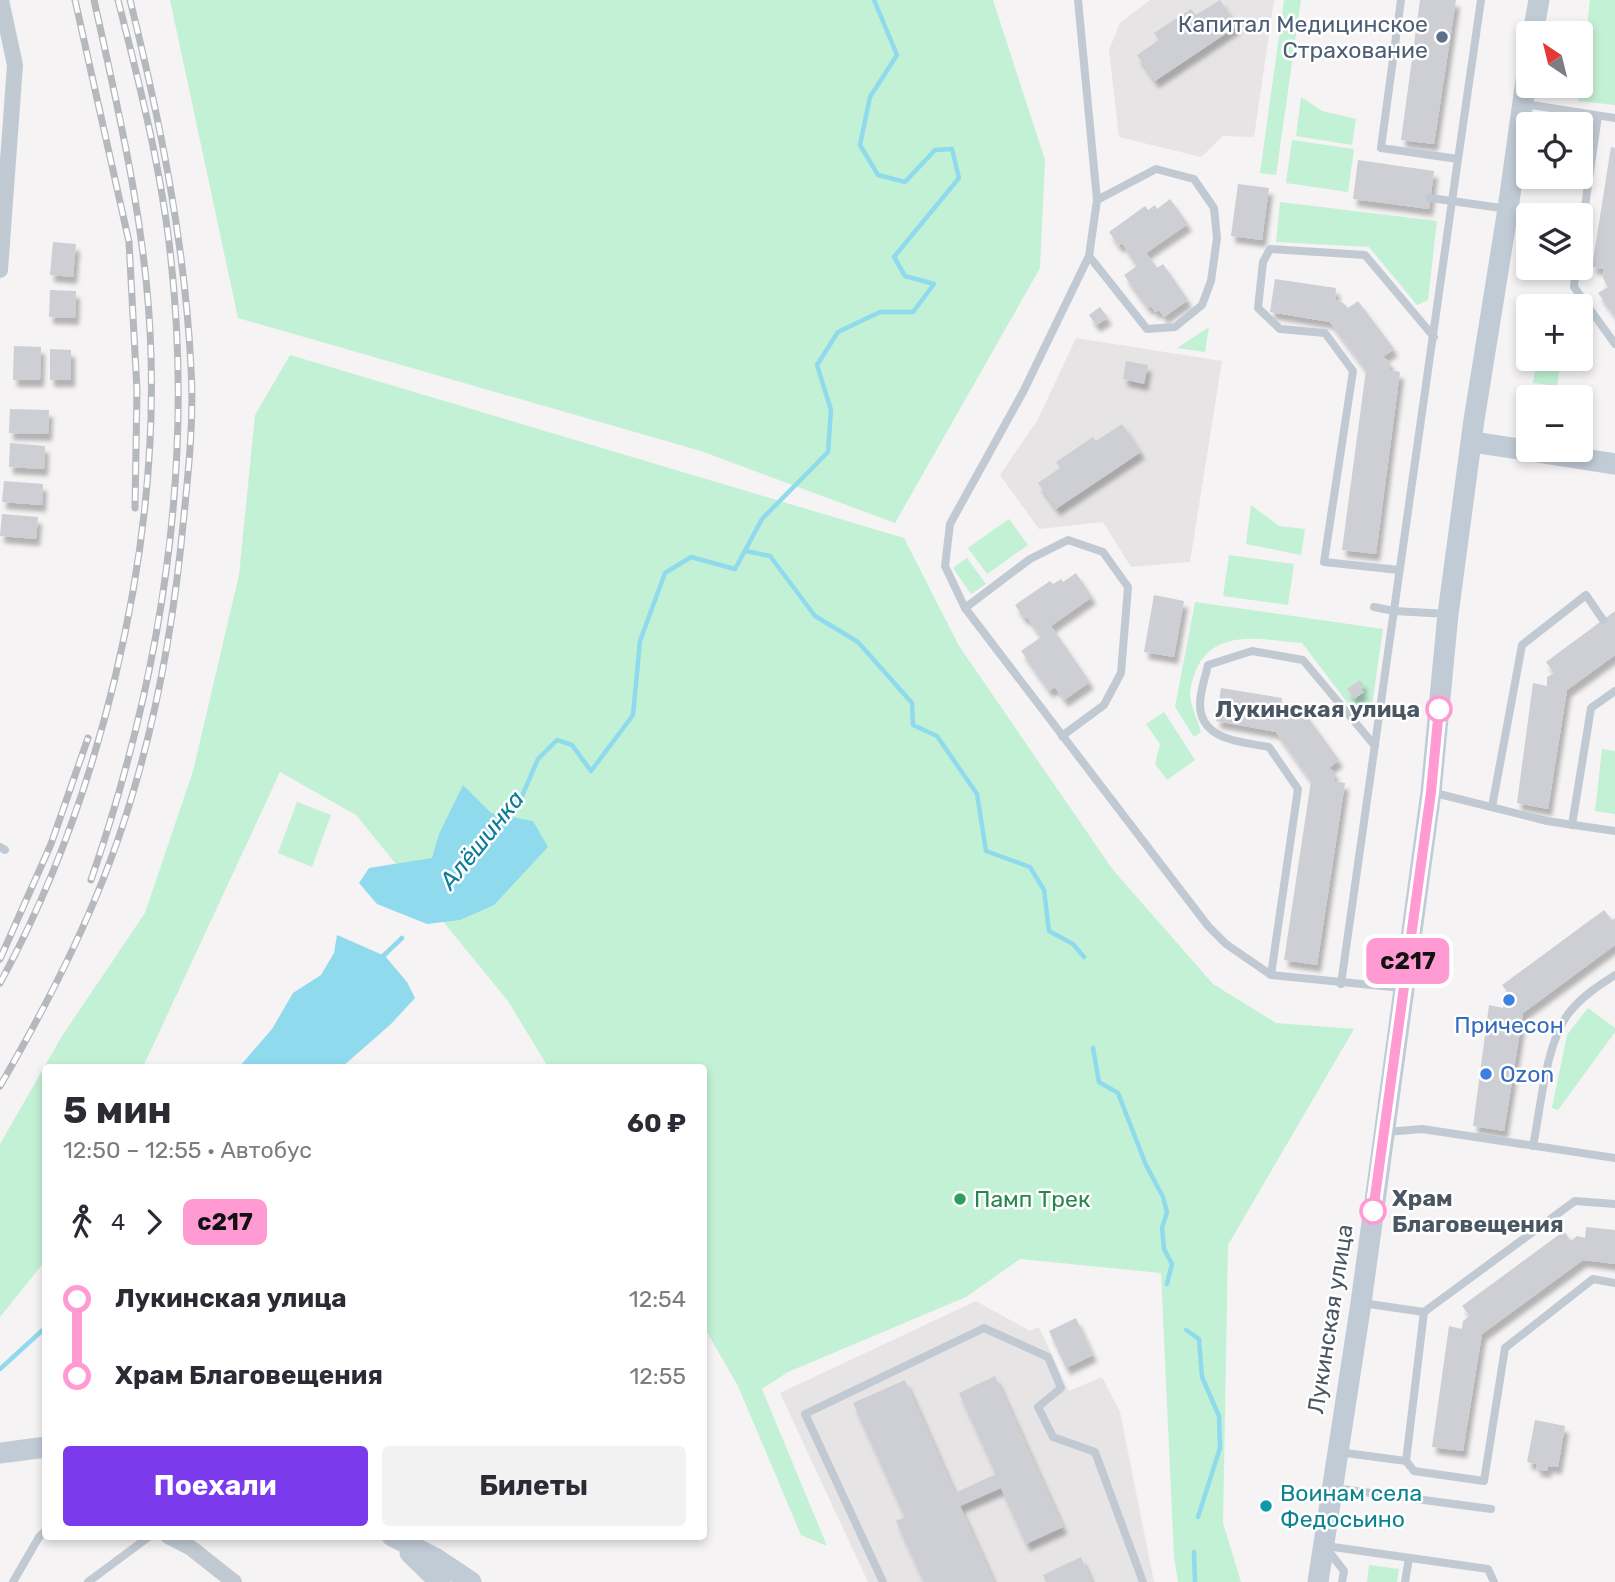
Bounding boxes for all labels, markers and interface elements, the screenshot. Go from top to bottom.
place label: Капитал Медицинское Страхование [1178,10,1428,64]
north arrow [1516,21,1592,98]
map controls [1516,21,1593,462]
marker: Капитал Медицинское Страхование [1434,29,1450,45]
button: locate [1516,112,1593,189]
button: layers [1516,203,1593,280]
button: + [1516,294,1593,371]
button: − [1516,385,1593,462]
place label: Лукинская улица [1215,695,1420,723]
marker: Лукинская улица [1426,696,1452,722]
water label: Алёшинка [433,785,530,896]
line badge: с217 [1359,938,1457,984]
text: с217 [1380,947,1436,975]
marker: Причесон [1501,992,1517,1008]
place label: Причесон [1454,1011,1564,1039]
place label: Ozon [1500,1060,1554,1088]
marker: Ozon [1478,1066,1494,1082]
text: 5 мин [63,1087,172,1133]
text: 60 ₽ [627,1108,686,1139]
text: 12:50 – 12:55 · Автобус [63,1136,312,1164]
place label: Храм Благовещения [1392,1184,1564,1238]
place label: Памп Трек [974,1185,1090,1213]
marker: Памп Трек [952,1191,968,1207]
marker: Храм Благовещения [1360,1198,1386,1224]
icon: walk [63,1203,101,1241]
icon: forward [135,1203,173,1241]
text: 4 [111,1208,125,1236]
text: с217 [197,1208,253,1236]
street label: Лукинская улица [1301,1222,1359,1416]
text: Лукинская улица [115,1283,347,1314]
text: 12:54 [629,1285,686,1313]
text: Храм Благовещения [115,1360,383,1391]
text: 12:55 [629,1362,686,1390]
button: Поехали [63,1446,368,1526]
button: Билеты [382,1446,686,1526]
place label: Воинам села Федосьино [1280,1479,1422,1533]
marker: Воинам села Федосьино [1258,1498,1274,1514]

